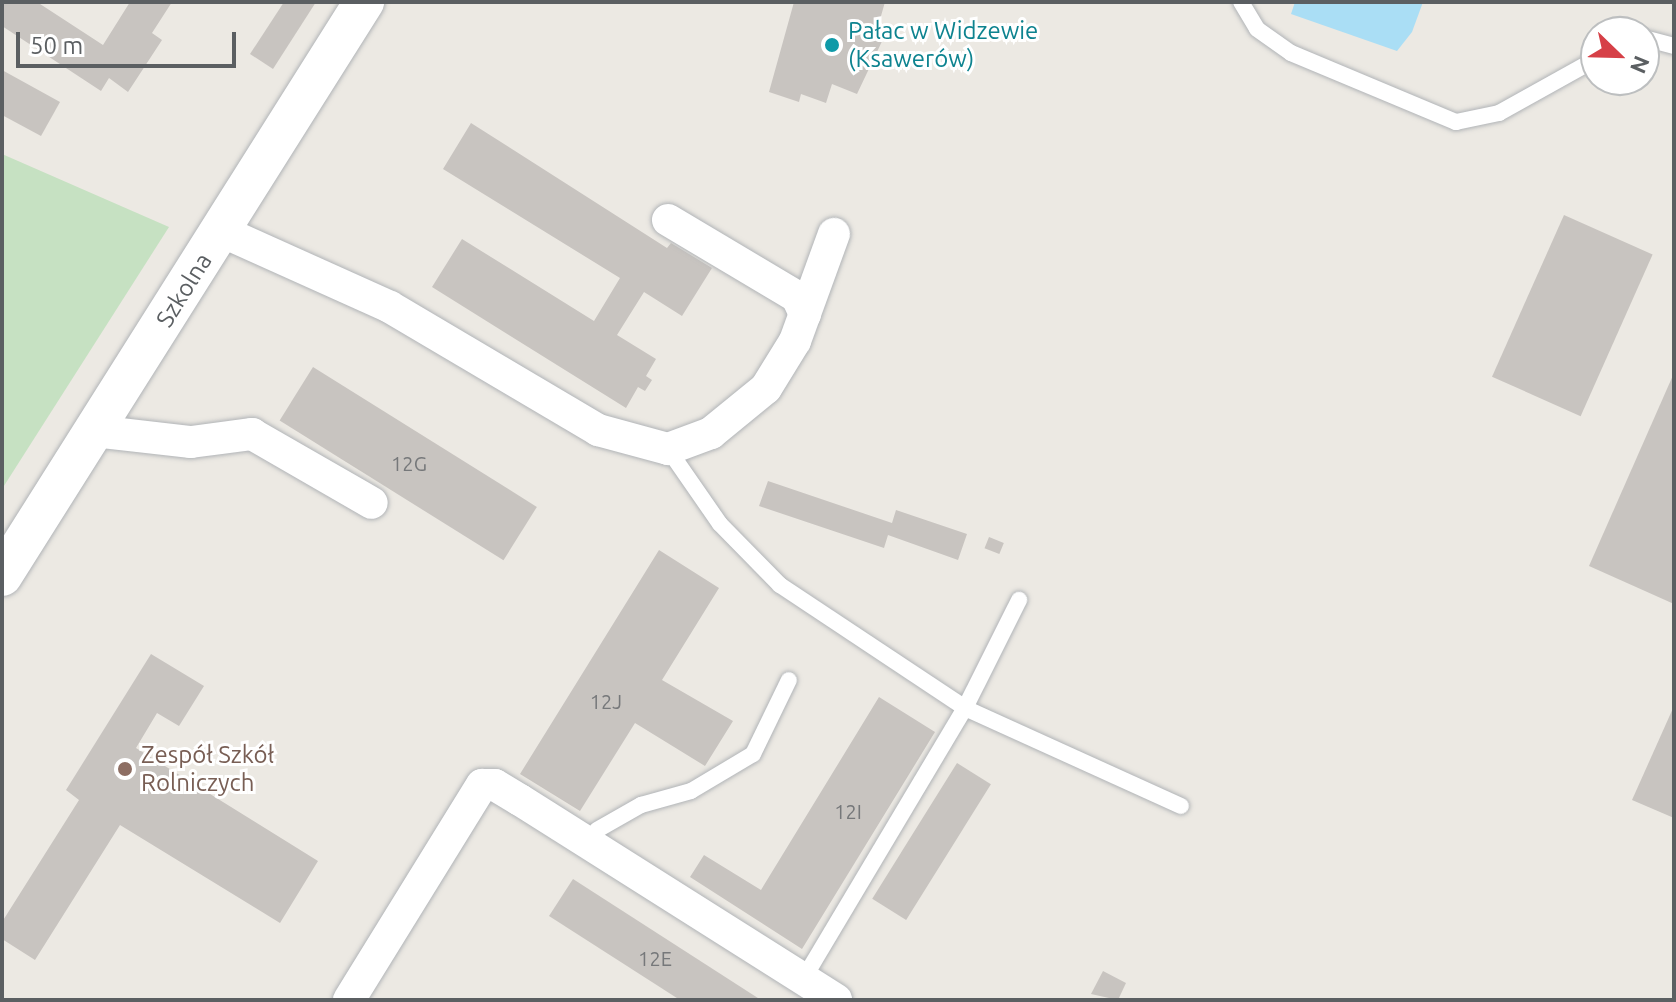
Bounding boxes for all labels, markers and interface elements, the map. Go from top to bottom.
scale bar [20,16,240,66]
north arrow [1580,16,1660,96]
place label: Pałac w Widzewie (Ksawerów) [848,17,1038,73]
text: 50 m [30,32,83,59]
marker: Pałac w Widzewie (Ksawerów) [823,36,841,54]
text: N [1626,52,1655,77]
street label: Szkolna [150,248,218,332]
house number: 12G [391,451,427,475]
house number: 12J [590,689,622,713]
place label: Zespół Szkół Rolniczych [141,741,274,797]
marker: Zespół Szkół Rolniczych [116,760,134,778]
house number: 12I [834,799,862,823]
house number: 12E [638,946,672,970]

